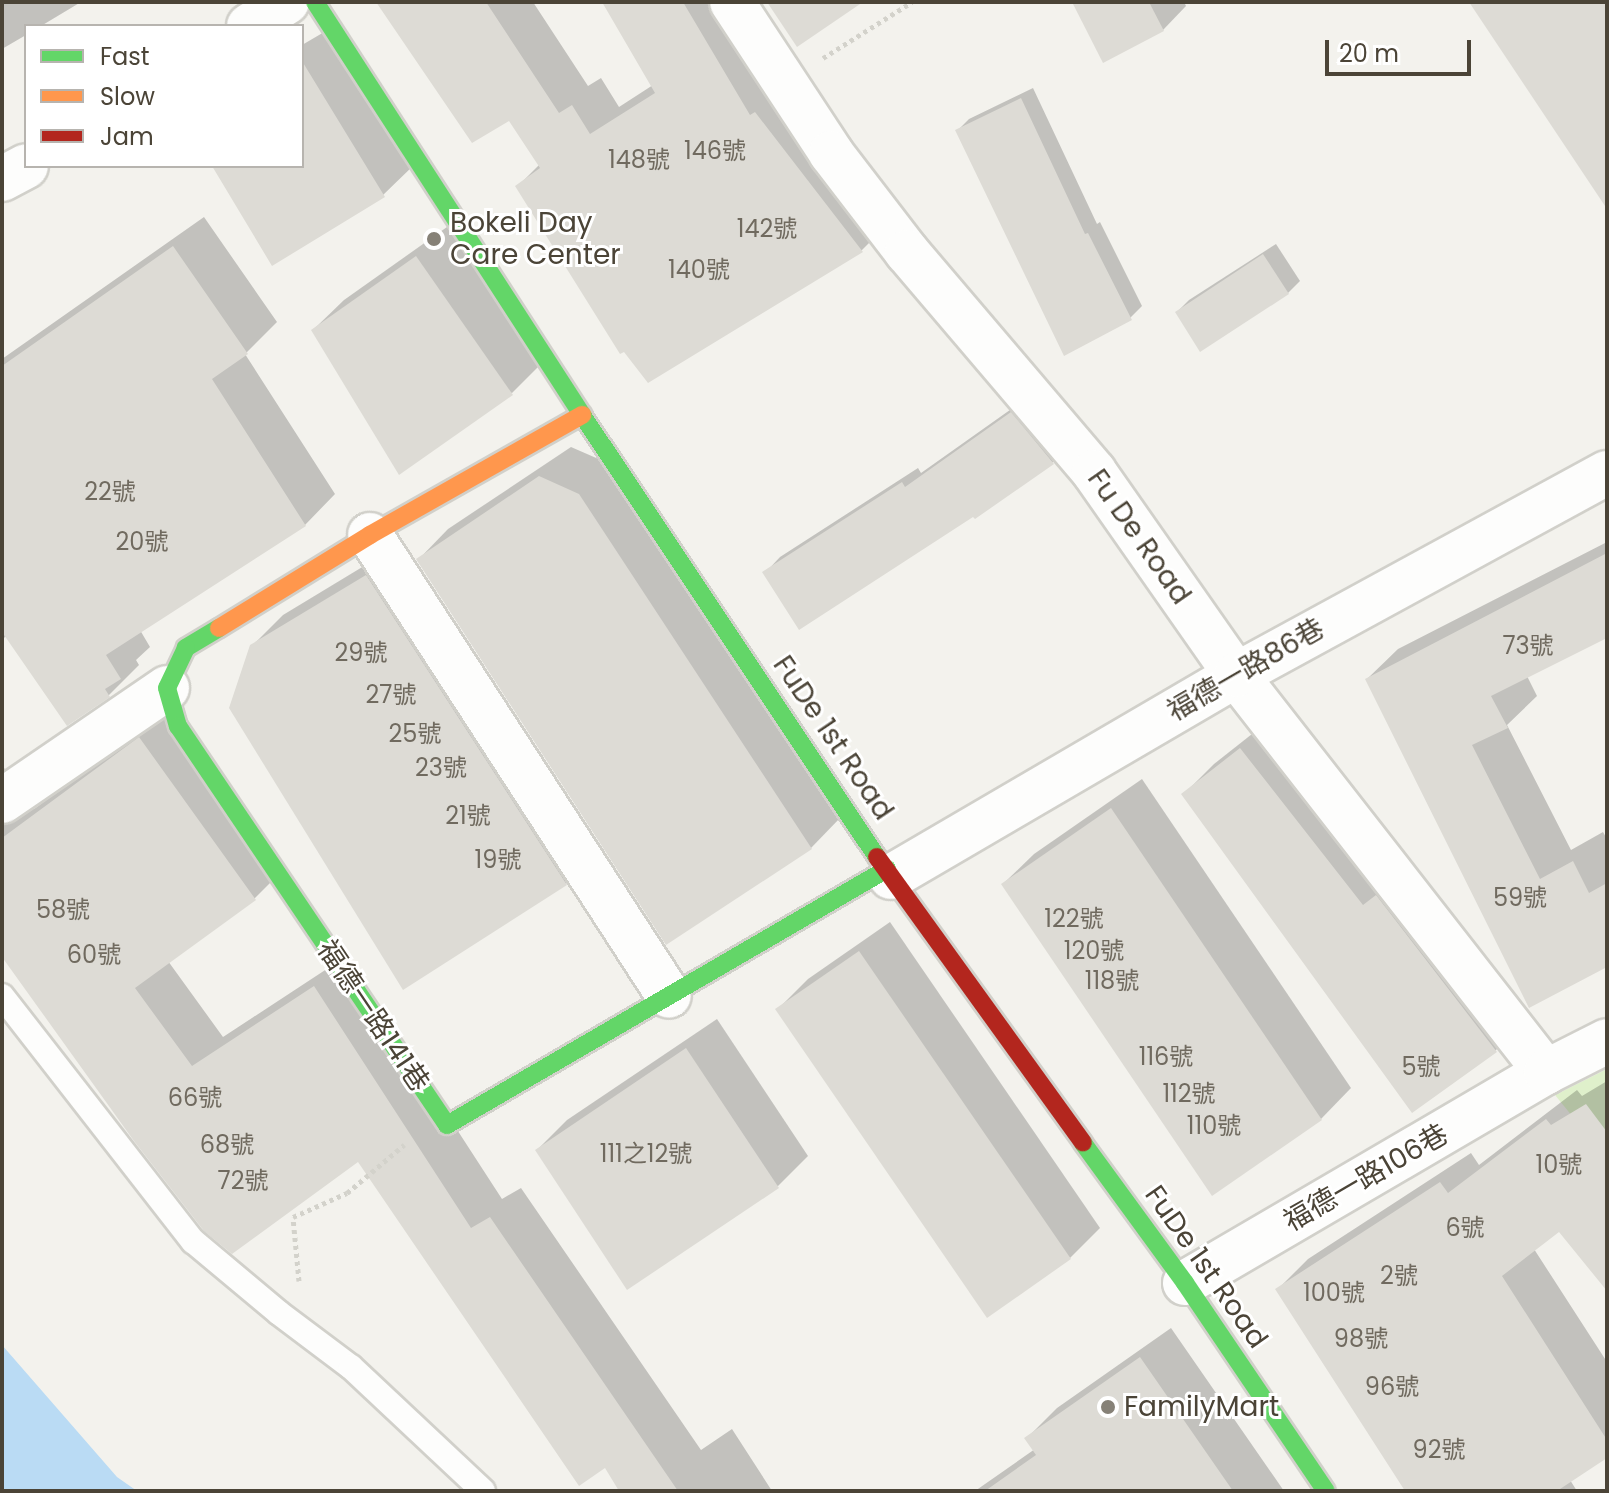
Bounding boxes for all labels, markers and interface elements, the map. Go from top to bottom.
legend [24,24,304,168]
scale bar [1329,24,1475,74]
text: 20 m [1339,37,1399,70]
text: Fast [100,40,150,73]
text: Slow [100,80,155,113]
text: Jam [100,120,154,153]
house number: 146號 [684,137,746,165]
house number: 148號 [608,146,670,174]
place label: Bokeli Day Care Center [450,206,621,272]
house number: 142號 [737,215,797,243]
marker: Bokeli Day Care Center [425,230,443,248]
house number: 140號 [668,256,730,284]
street label: Fu De Road [1080,463,1198,611]
house number: 22號 [84,478,136,506]
house number: 20號 [116,528,168,556]
street label: 福德一路86巷 [1162,612,1330,728]
house number: 73號 [1502,632,1554,660]
house number: 29號 [335,639,387,667]
street label: FuDe 1st Road [766,650,900,826]
house number: 27號 [366,681,416,709]
house number: 25號 [389,720,441,748]
house number: 23號 [415,754,467,782]
house number: 21號 [445,802,491,830]
house number: 19號 [475,846,521,874]
house number: 59號 [1493,884,1547,912]
house number: 58號 [36,896,90,924]
house number: 122號 [1044,905,1104,933]
street label: 福德一路141巷 [310,934,436,1098]
house number: 120號 [1064,937,1124,965]
house number: 60號 [67,941,121,969]
house number: 118號 [1085,967,1139,995]
house number: 116號 [1139,1043,1193,1071]
house number: 5號 [1401,1053,1441,1081]
house number: 112號 [1162,1080,1216,1108]
house number: 66號 [168,1084,222,1112]
house number: 110號 [1187,1112,1241,1140]
street label: 福德一路106巷 [1278,1117,1454,1239]
house number: 68號 [200,1131,254,1159]
house number: 111之12號 [600,1140,692,1168]
house number: 10號 [1536,1151,1582,1179]
house number: 72號 [218,1167,268,1195]
street label: FuDe 1st Road [1138,1179,1274,1355]
house number: 6號 [1445,1214,1485,1242]
house number: 2號 [1380,1262,1418,1290]
house number: 100號 [1303,1279,1365,1307]
house number: 98號 [1334,1325,1388,1353]
house number: 96號 [1365,1373,1419,1401]
place label: FamilyMart [1124,1390,1279,1424]
marker: FamilyMart [1099,1398,1117,1416]
house number: 92號 [1413,1436,1465,1464]

